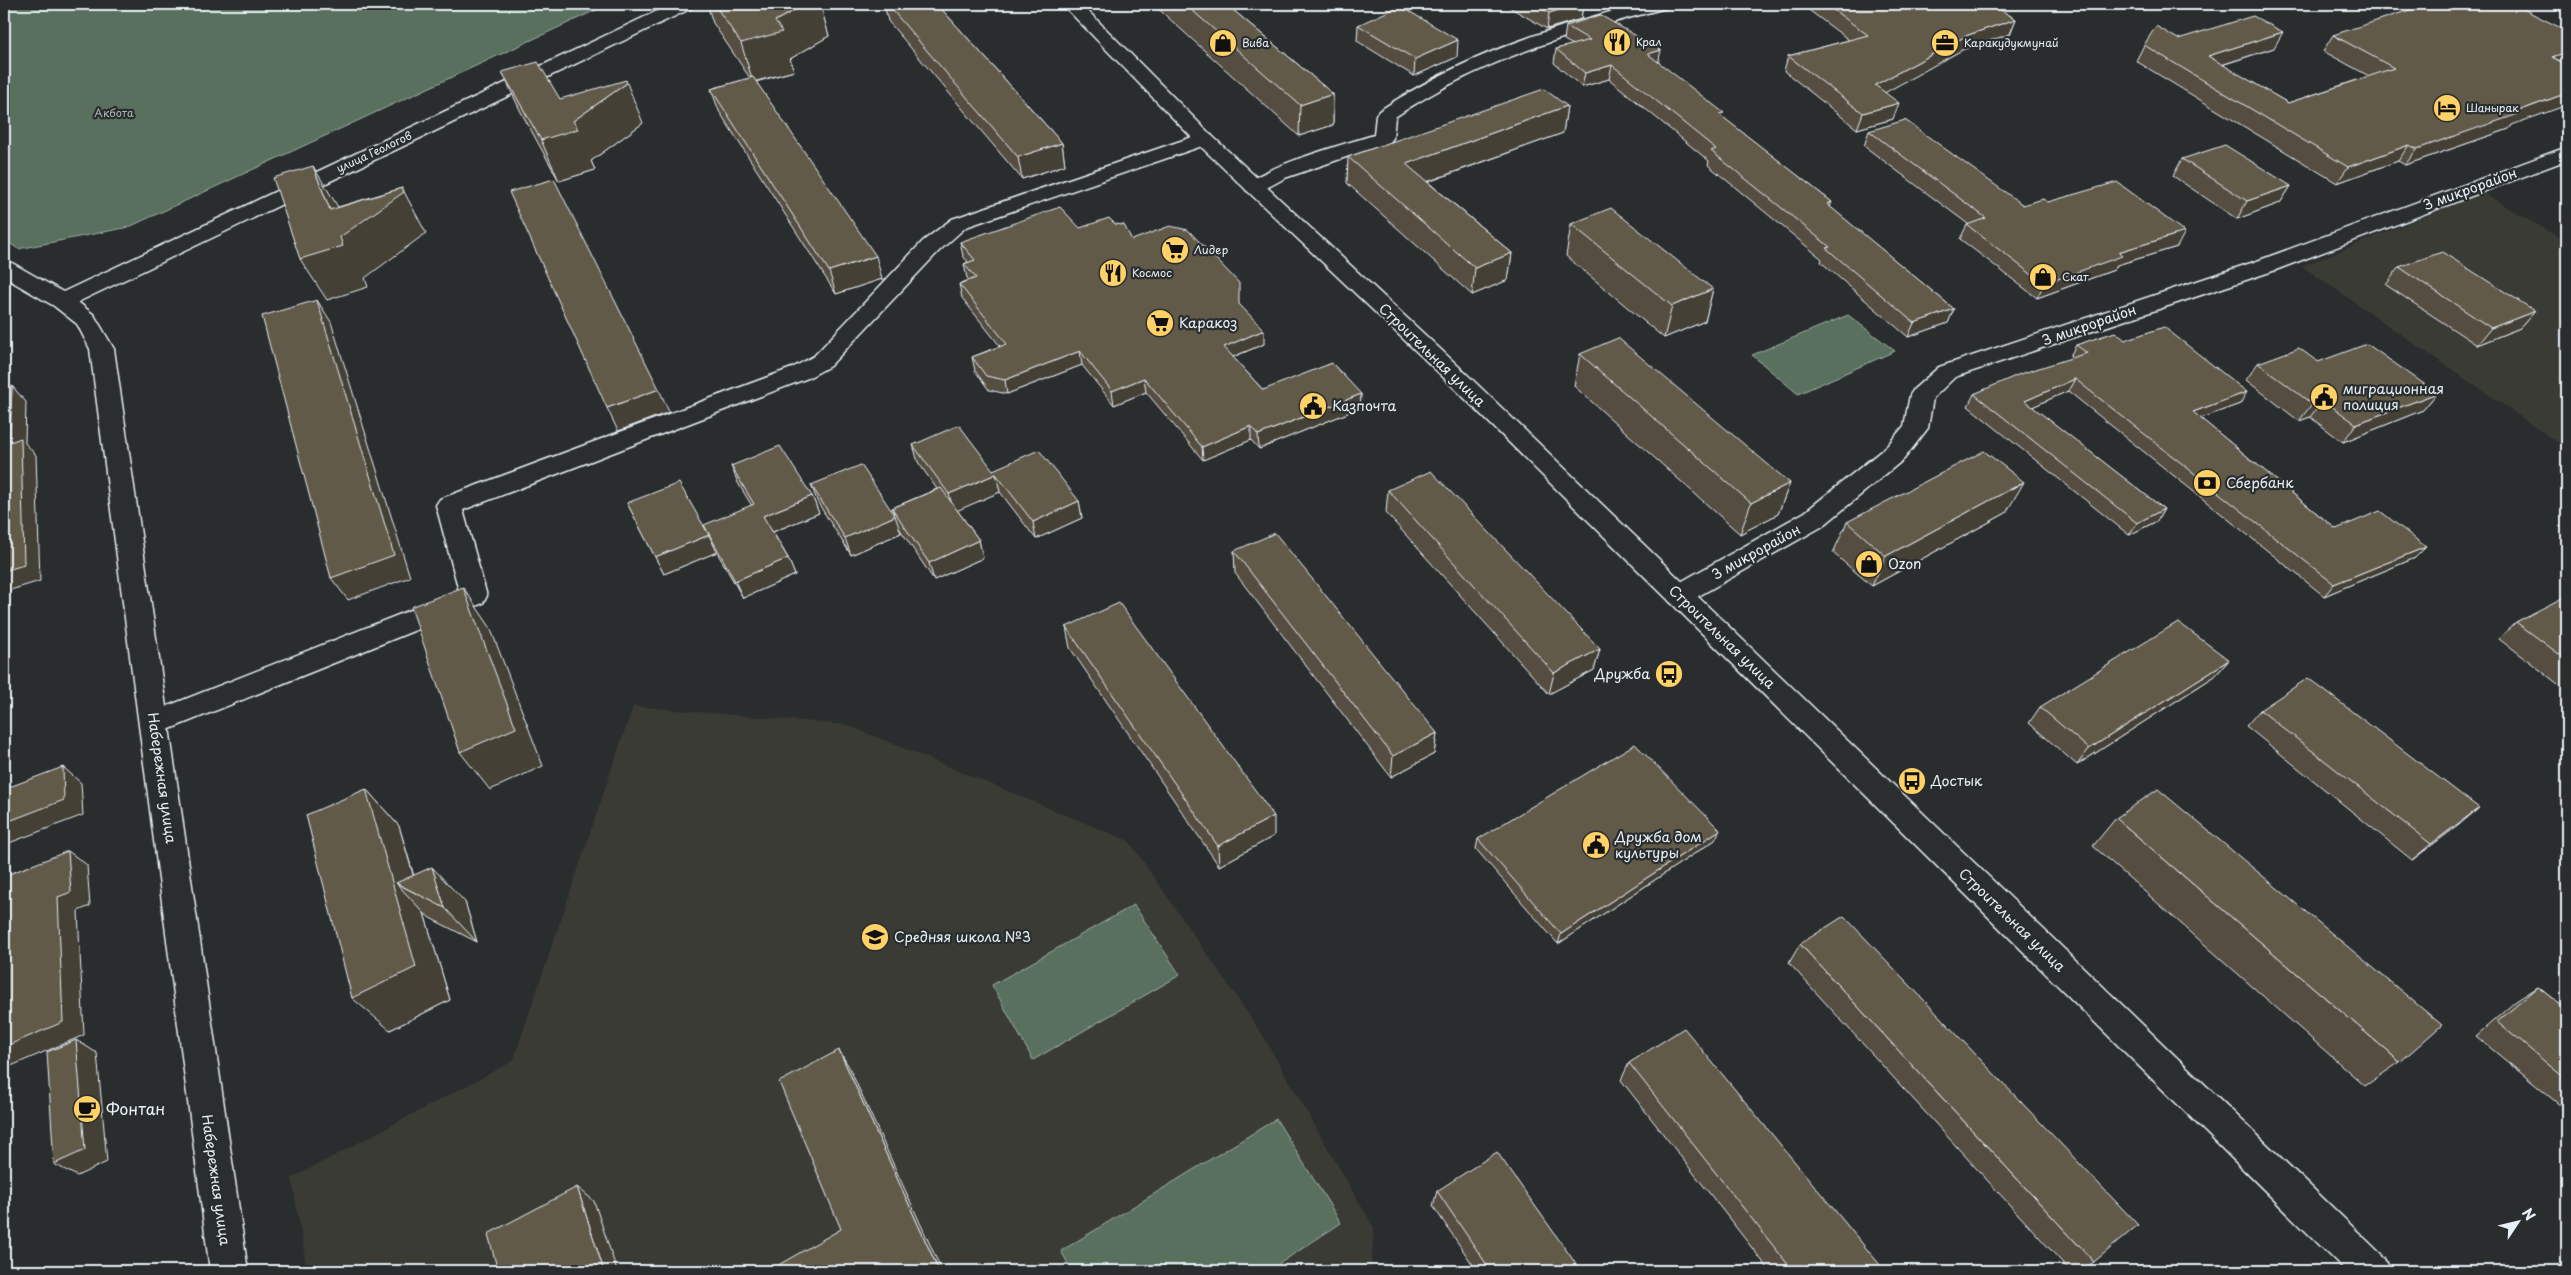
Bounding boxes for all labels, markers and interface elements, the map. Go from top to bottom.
restaurant icon: Крал [1602,27,1632,57]
shop icon: Вива [1208,28,1238,58]
office icon: Каракудукмунай [1930,28,1960,58]
place label: Крал [1636,33,1662,50]
place label: Вива [1242,34,1269,51]
place label: Каракудукмунай [1964,34,2058,51]
hotel icon: Шанырак [2432,93,2462,123]
place label: Шанырак [2466,99,2519,116]
park label: Акбота [94,104,134,121]
street label: улица Геологов [333,127,414,176]
street label: 3 микрорайон [2420,162,2520,215]
supermarket icon: Лидер [1160,235,1190,265]
place label: Лидер [1194,241,1228,258]
restaurant icon: Космос [1098,258,1128,288]
shop icon: Скат [2028,262,2058,292]
place label: Космос [1132,264,1172,281]
place label: Скат [2062,268,2089,285]
street label: Строительная улица [1374,298,1491,411]
street label: 3 микрорайон [2039,299,2139,351]
supermarket icon: Каракоз [1145,308,1175,338]
place label: Каракоз [1179,312,1237,333]
place label: миграционная полиция [2343,378,2444,415]
public building icon: миграционная полиция [2309,382,2339,412]
public building icon: Казпочта [1298,391,1328,421]
place label: Казпочта [1332,395,1396,416]
bank icon: Сбербанк [2192,468,2222,498]
place label: Сбербанк [2226,472,2294,493]
street label: 3 микрорайон [1708,518,1804,585]
shop icon: Ozon [1854,549,1884,579]
place label: Ozon [1888,553,1921,574]
street label: Строительная улица [1664,580,1781,693]
bus stop icon: Дружба [1654,659,1684,689]
place label: Дружба [1593,663,1650,684]
street label: Набережная улица [143,711,182,845]
bus stop icon: Достык [1897,766,1927,796]
place label: Достык [1930,770,1983,791]
place label: Дружба дом культуры [1614,826,1702,863]
public building icon: Дружба дом культуры [1581,830,1611,860]
street label: Строительная улица [1954,863,2071,976]
school or university icon: Средняя школа №3 [860,922,890,952]
place label: Средняя школа №3 [894,926,1031,947]
cafe icon: Фонтан [72,1094,102,1124]
place label: Фонтан [106,1096,165,1120]
street label: Набережная улица [197,1113,236,1247]
north arrow [2494,1198,2544,1248]
text: N [2517,1204,2541,1225]

